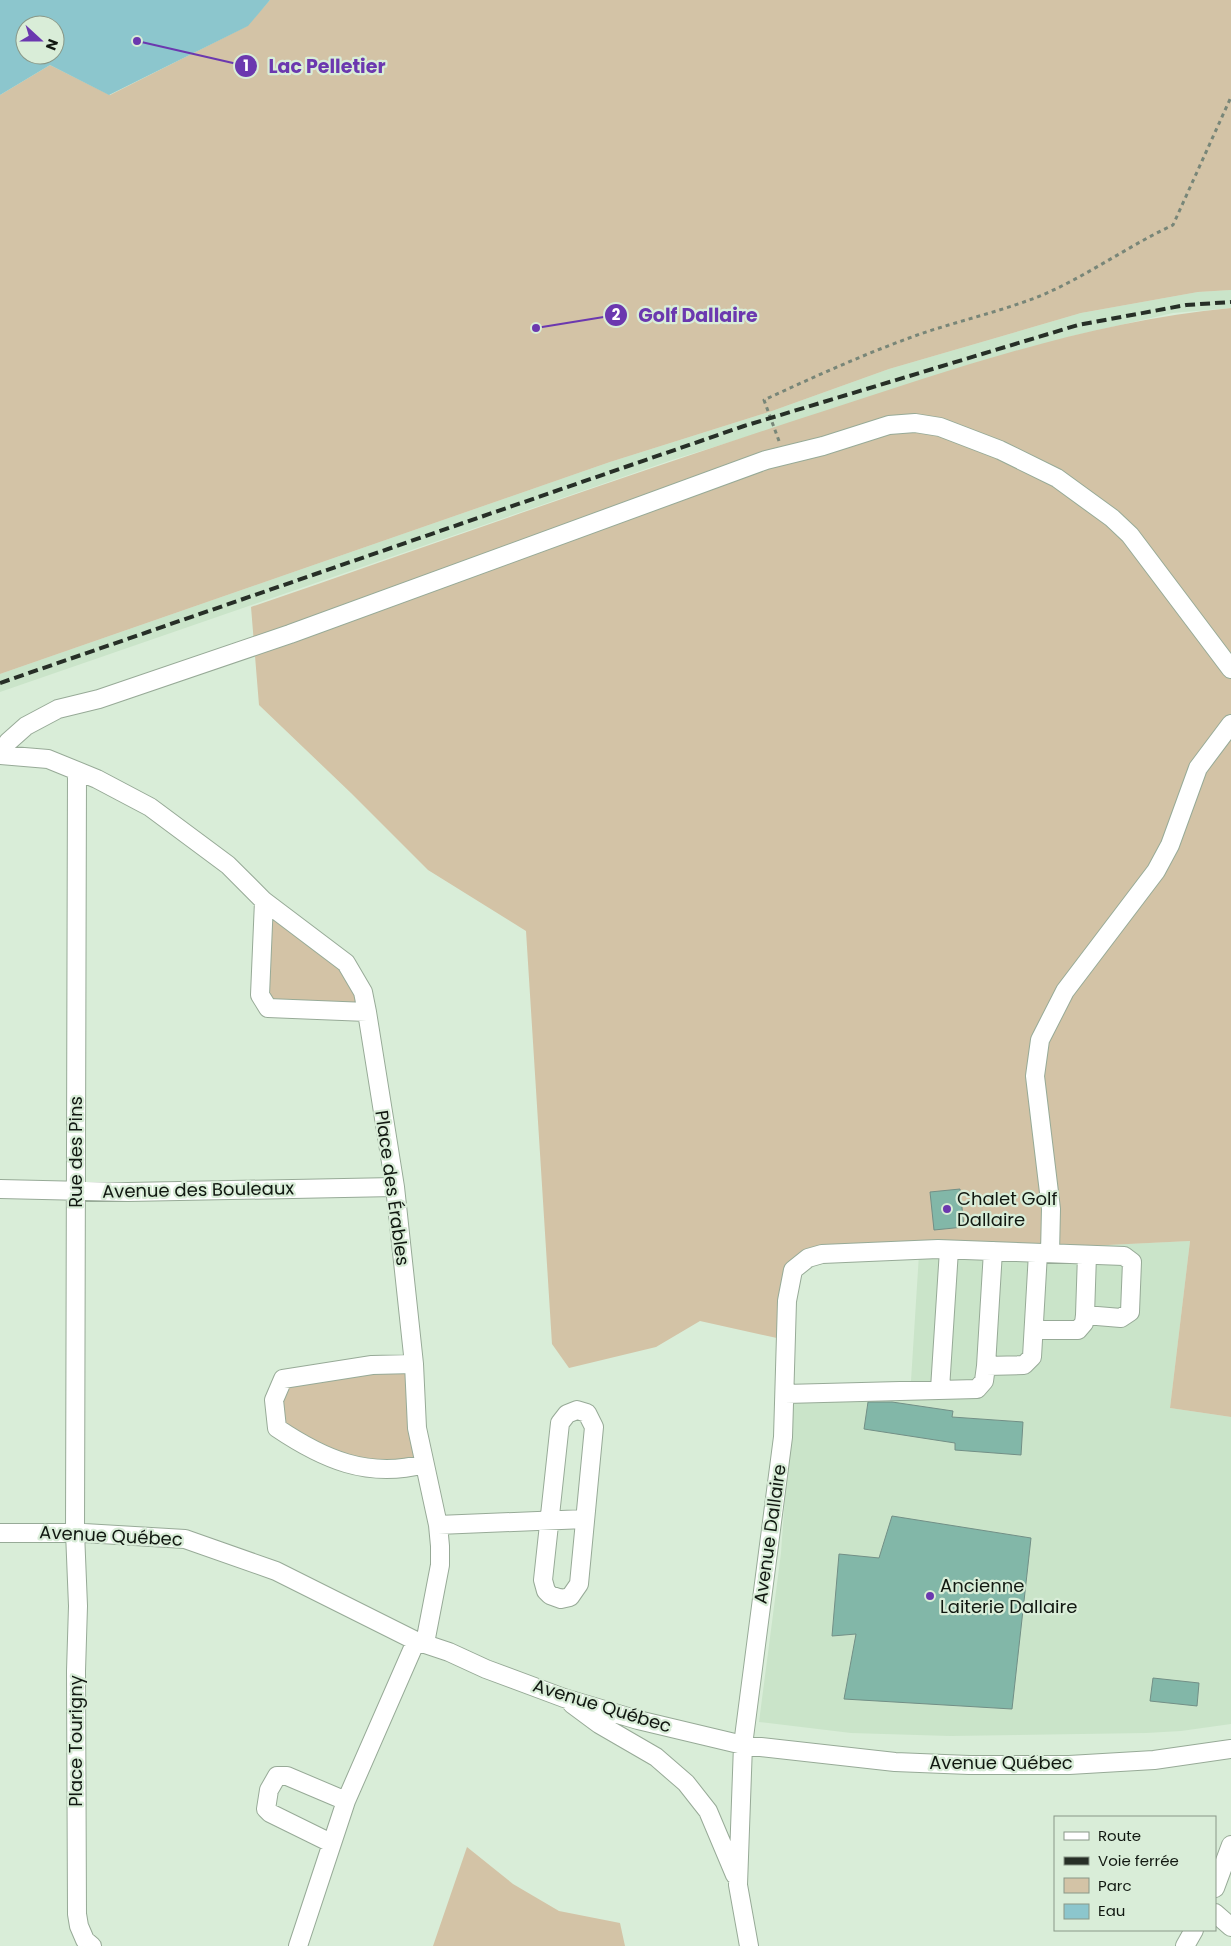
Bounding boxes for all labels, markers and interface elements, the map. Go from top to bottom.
north arrow [15,15,65,65]
text: N [41,36,63,53]
callout: Lac Pelletier [233,49,395,83]
text: Lac Pelletier [268,53,386,80]
text: 1 [243,55,249,76]
callout: Golf Dallaire [604,298,768,332]
text: Golf Dallaire [638,302,758,329]
text: 2 [612,304,621,325]
street label: Rue des Pins [63,1096,88,1208]
street label: Place des Érables [369,1109,416,1267]
street label: Avenue des Bouleaux [102,1175,295,1204]
place label: Chalet Golf Dallaire [957,1186,1057,1232]
marker: Chalet Golf Dallaire [941,1203,953,1215]
street label: Avenue Dallaire [747,1463,792,1605]
street label: Avenue Québec [39,1519,183,1552]
place label: Ancienne Laiterie Dallaire [940,1573,1077,1619]
marker: Ancienne Laiterie Dallaire [924,1590,936,1602]
street label: Avenue Québec [530,1673,674,1738]
street label: Place Tourigny [63,1675,88,1807]
street label: Avenue Québec [929,1750,1073,1775]
legend [1054,1816,1216,1931]
text: Route [1098,1825,1141,1846]
text: Voie ferrée [1098,1850,1179,1871]
text: Parc [1098,1875,1132,1896]
text: Eau [1098,1900,1125,1921]

